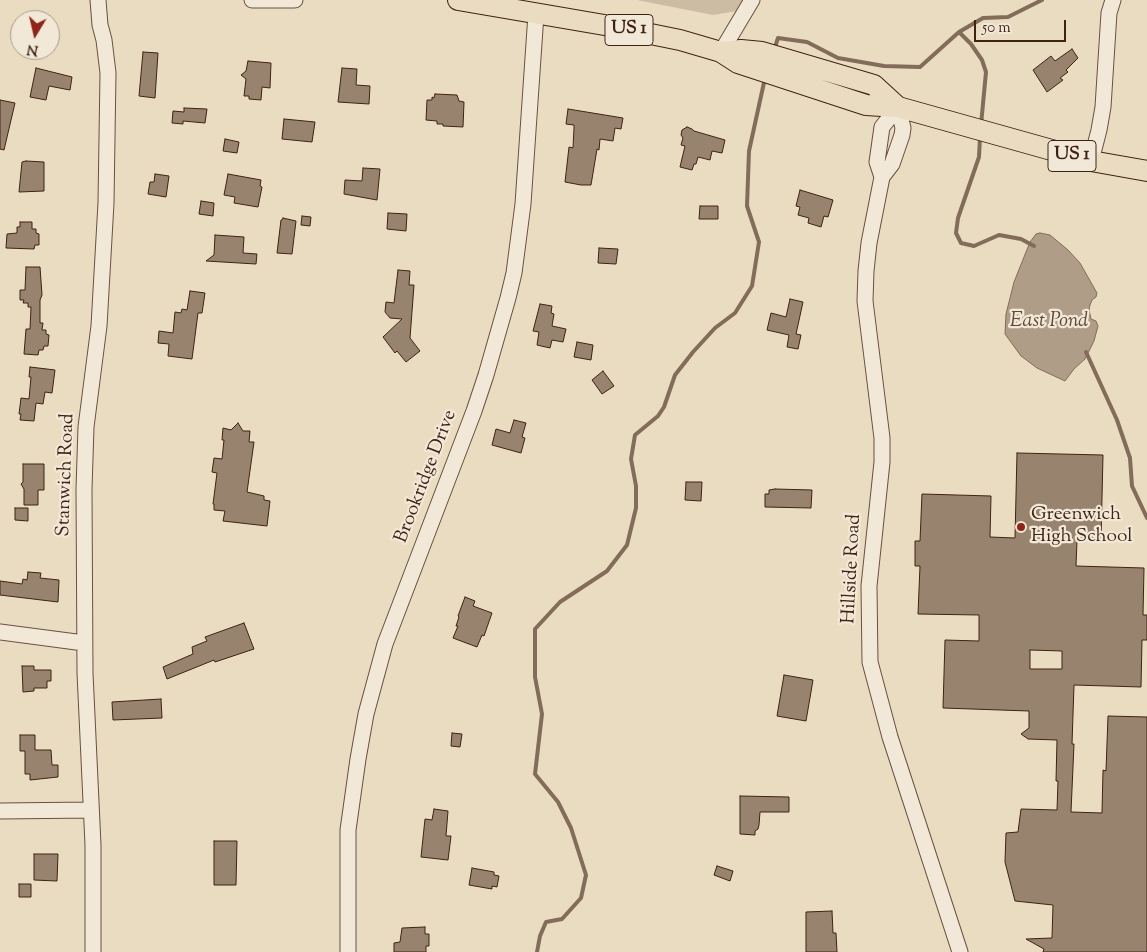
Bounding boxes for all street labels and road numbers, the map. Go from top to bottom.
road number: US 1 [605,14,653,46]
road number: US 1 [1048,140,1096,172]
street label: Brookridge Drive [391,407,463,547]
street label: Stanwich Road [53,413,81,537]
street label: Hillside Road [839,514,867,624]

